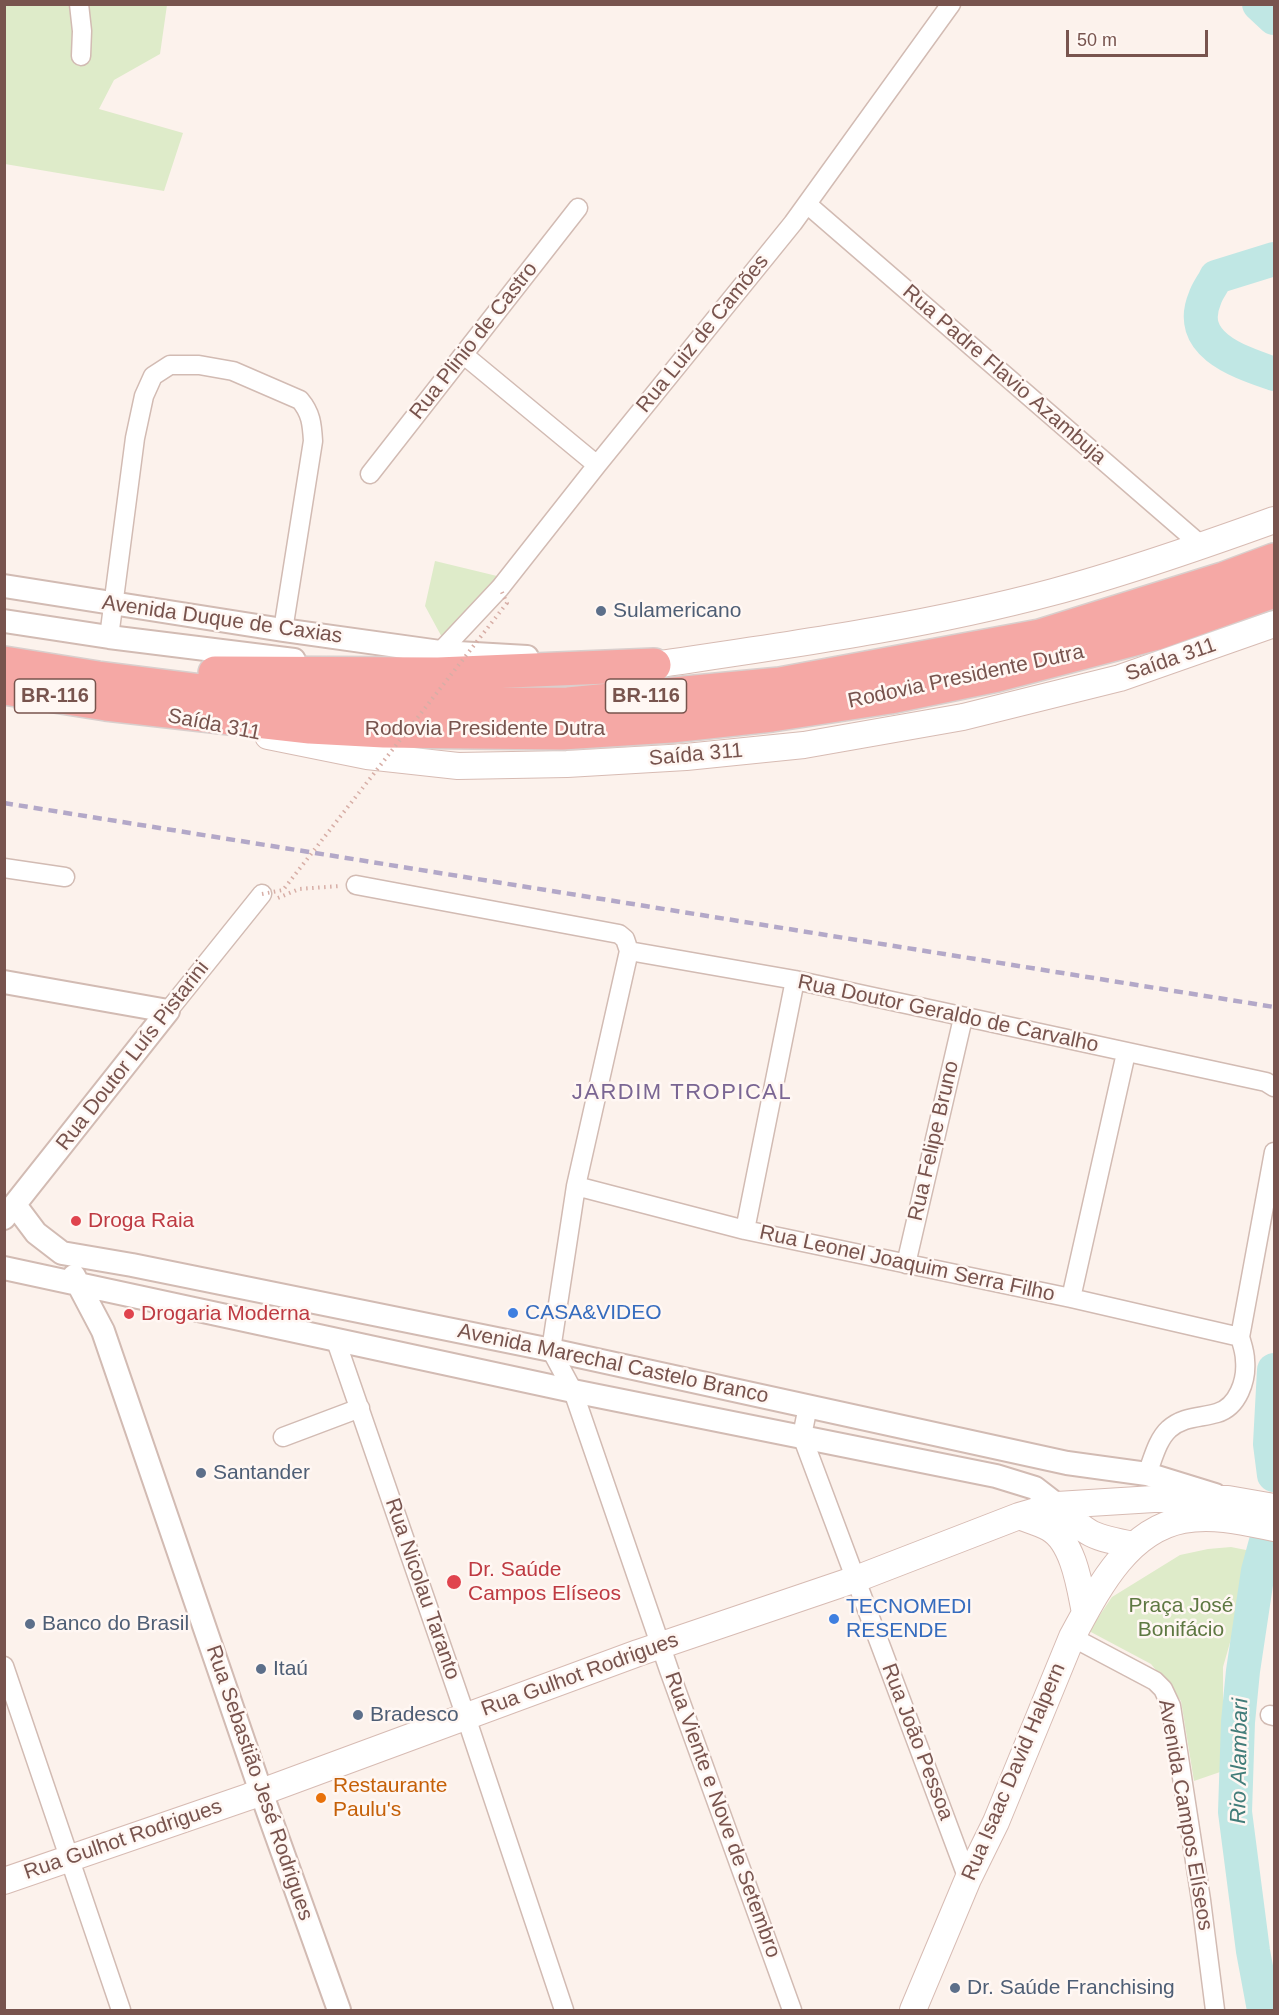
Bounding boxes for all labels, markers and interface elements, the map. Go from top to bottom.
scale bar [1069,18,1212,56]
text: 50 m [1077,30,1117,50]
street label: Rua Luiz de Camões [632,250,774,418]
street label: Rua Plinio de Castro [405,257,543,425]
street label: Rua Padre Flavio Azambuja [897,280,1111,470]
street label: Avenida Duque de Caxias [100,591,344,649]
place label: Sulamericano [613,598,741,624]
marker: Sulamericano [594,604,608,618]
street label: Saída 311 [1122,633,1220,687]
street label: Rodovia Presidente Dutra [846,640,1086,714]
road number: BR-116 [14,679,96,713]
road number: BR-116 [606,679,686,713]
street label: Saída 311 [165,704,263,746]
street label: Rodovia Presidente Dutra [365,716,605,742]
street label: Saída 311 [648,738,744,772]
street label: Rua Doutor Luís Pistarini [51,956,215,1156]
street label: Rua Doutor Geraldo de Carvalho [795,970,1101,1058]
street label: Rua Felipe Bruno [903,1059,965,1223]
district label: JARDIM TROPICAL [572,1080,792,1106]
place label: Droga Raia [88,1208,194,1234]
marker: Droga Raia [69,1214,83,1228]
street label: Rua Leonel Joaquim Serra Filho [757,1220,1057,1308]
place label: CASA&VIDEO [525,1300,662,1326]
place label: Drogaria Moderna [141,1301,310,1327]
marker: CASA&VIDEO [506,1306,520,1320]
marker: Drogaria Moderna [122,1307,136,1321]
street label: Avenida Marechal Castelo Branco [455,1319,771,1409]
place label: Santander [213,1460,310,1486]
marker: Santander [194,1466,208,1480]
street label: Rua Nicolau Taranto [379,1495,465,1683]
place label: Dr. Saúde Campos Elíseos [468,1557,621,1607]
marker: Dr. Saúde Campos Elíseos [445,1573,463,1591]
park label: Praça José Bonifácio [1128,1593,1234,1643]
place label: TECNOMEDI RESENDE [846,1594,972,1644]
place label: Banco do Brasil [42,1611,189,1637]
marker: TECNOMEDI RESENDE [827,1612,841,1626]
marker: Banco do Brasil [23,1617,37,1631]
street label: Rua Gulhot Rodrigues [478,1628,682,1722]
street label: Rua Sebastião Jesé Rodrigues [200,1642,318,1924]
place label: Itaú [273,1656,308,1682]
street label: Rua João Pessoa [876,1660,958,1824]
street label: Rua Isaac David Halpern [957,1660,1071,1884]
marker: Itaú [254,1662,268,1676]
street label: Rua Viente e Nove de Setembro [659,1669,785,1961]
street label: Avenida Campos Elíseos [1152,1697,1218,1933]
water label: Rio Alambari [1226,1698,1254,1824]
place label: Bradesco [370,1702,459,1728]
marker: Bradesco [351,1708,365,1722]
place label: Restaurante Paulu's [333,1773,447,1823]
marker: Restaurante Paulu's [314,1791,328,1805]
street label: Rua Gulhot Rodrigues [21,1794,225,1886]
place label: Dr. Saúde Franchising [967,1975,1175,2001]
marker: Dr. Saúde Franchising [948,1981,962,1995]

